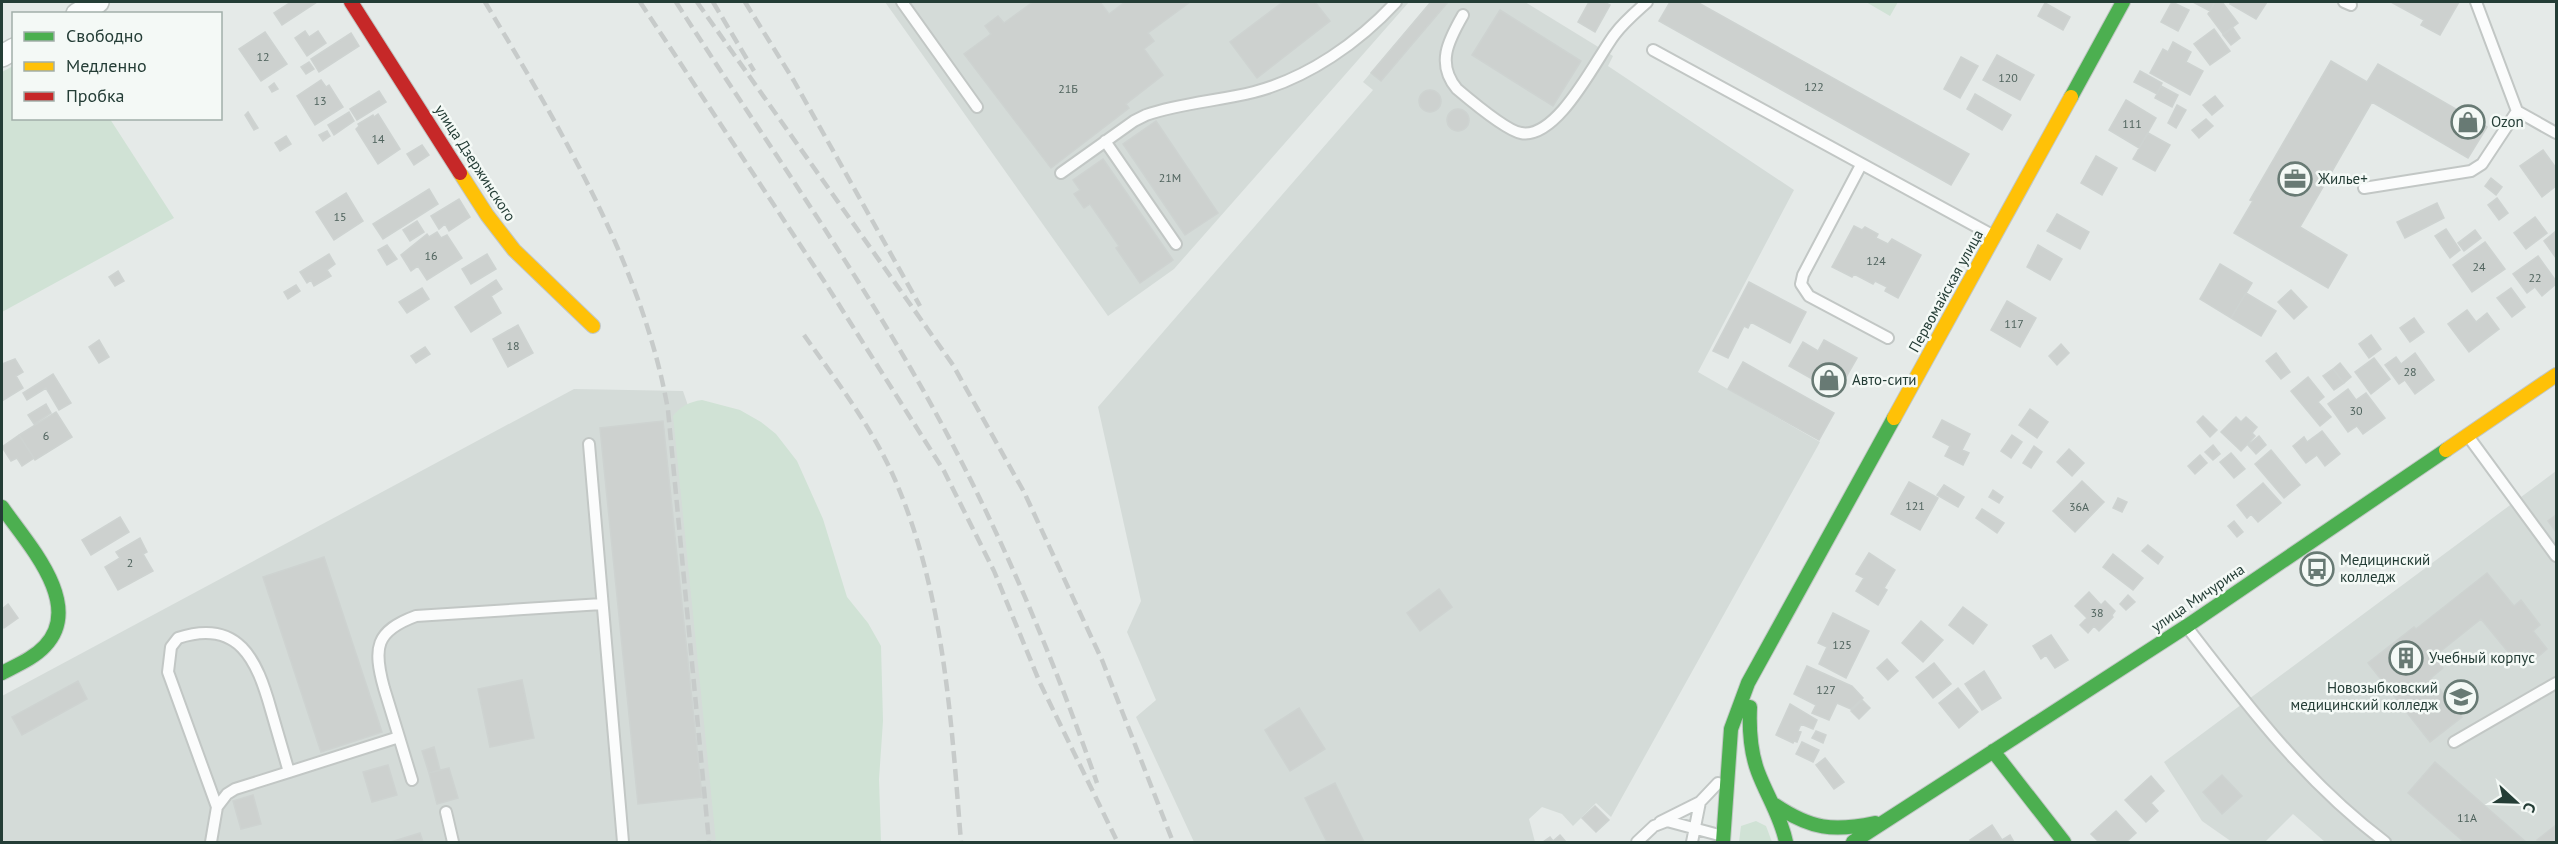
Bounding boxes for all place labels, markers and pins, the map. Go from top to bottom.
shop icon: Ozon [2450,104,2486,140]
place label: Ozon [2491,112,2524,131]
office icon: Жилье+ [2277,161,2313,197]
place label: Жилье+ [2317,169,2368,188]
shop icon: Авто-сити [1811,362,1847,398]
place label: Авто-сити [1852,370,1917,389]
place label: Медицинский колледж [2340,550,2430,586]
bus stop icon: Медицинский колледж [2299,551,2335,587]
building icon: Учебный корпус [2388,640,2424,676]
place label: Учебный корпус [2429,648,2535,667]
place label: Новозыбковский медицинский колледж [2291,678,2438,714]
school or university icon: Новозыбковский медицинский колледж [2443,679,2479,715]

